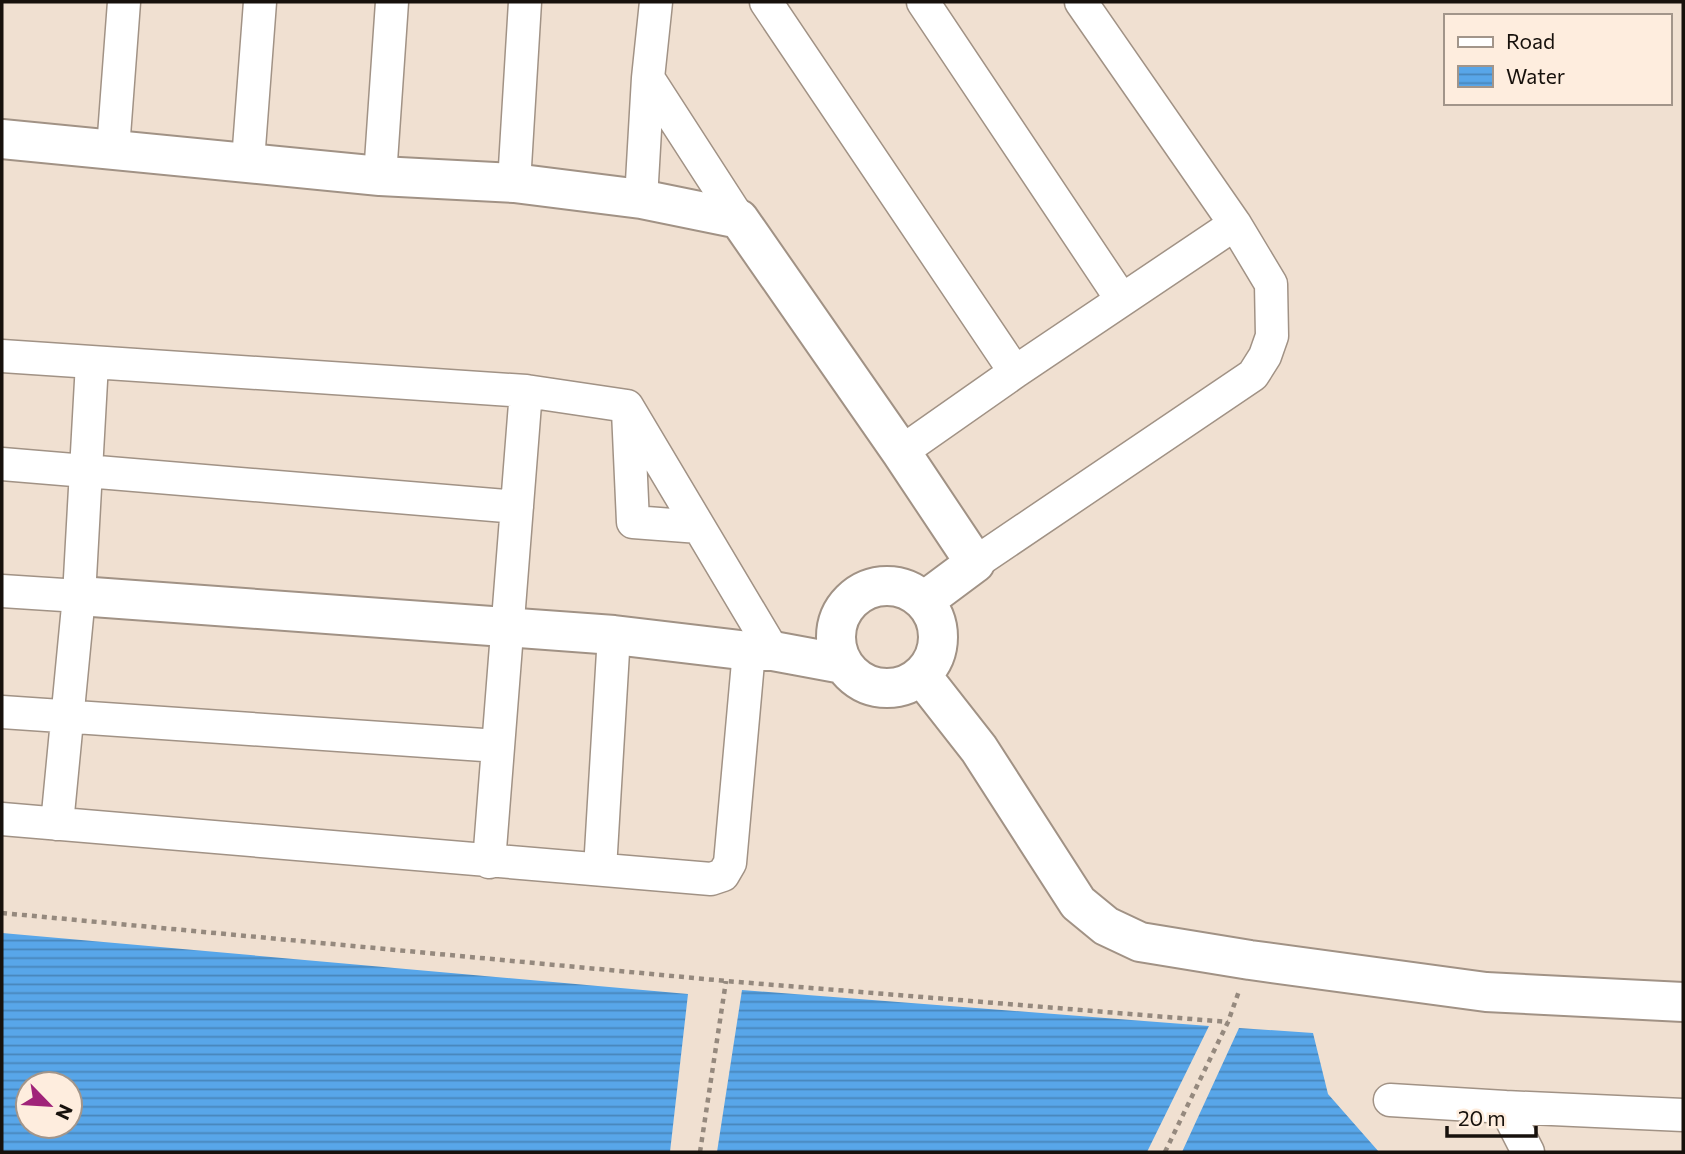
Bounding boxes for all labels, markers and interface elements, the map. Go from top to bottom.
legend [1444,14,1671,105]
text: Road [1506,28,1555,53]
text: Water [1506,63,1565,88]
north arrow [14,1070,84,1140]
scale bar [1447,1094,1536,1138]
text: N [51,1101,78,1124]
text: 20 m [1458,1105,1506,1130]

